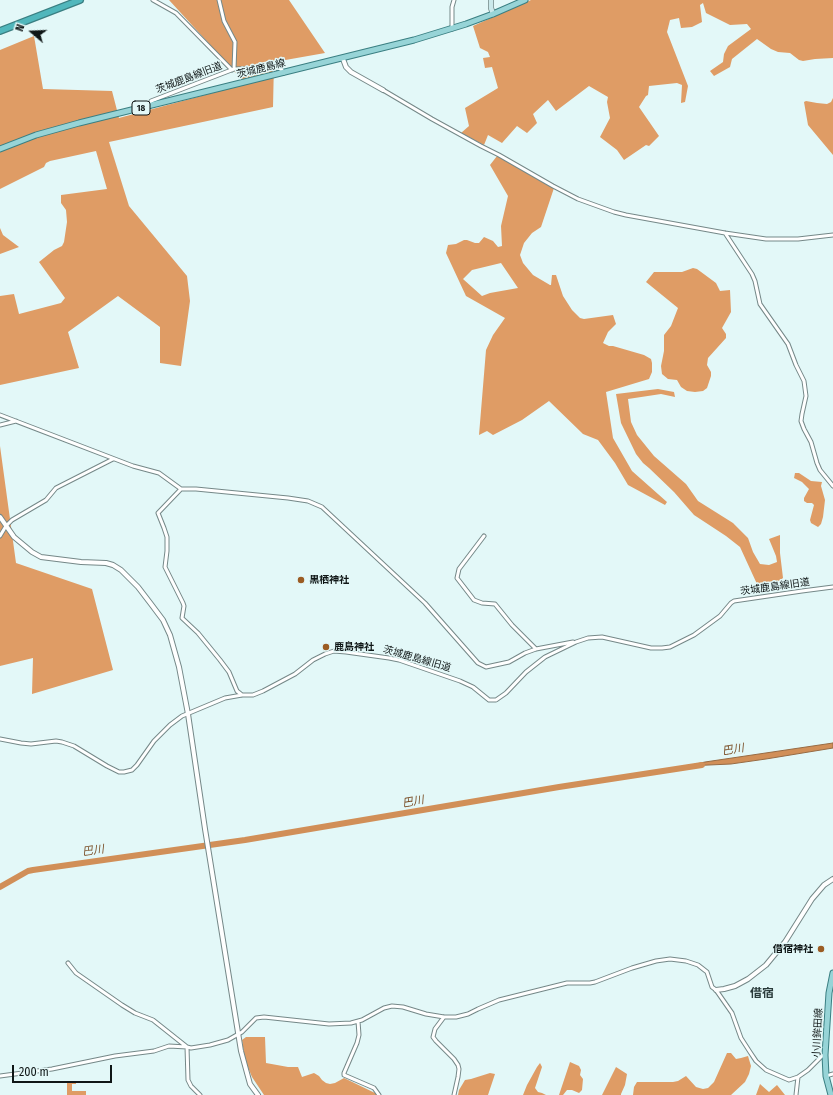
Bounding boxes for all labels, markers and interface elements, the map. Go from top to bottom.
north arrow [12,12,52,52]
text: N [13,23,27,33]
street label: 茨城鹿島線 [235,57,287,81]
street label: 茨城鹿島線旧道 [154,60,224,96]
road number: 18 [132,101,150,115]
place label: 黒栖神社 [309,574,349,586]
marker: 黒栖神社 [296,575,306,585]
street label: 茨城鹿島線旧道 [740,576,810,598]
place label: 鹿島神社 [334,641,374,653]
marker: 鹿島神社 [321,642,331,652]
street label: 茨城鹿島線旧道 [382,644,452,674]
water label: 巴川 [721,742,745,758]
water label: 巴川 [401,794,425,810]
water label: 巴川 [81,843,105,859]
place label: 借宿神社 [773,943,813,955]
marker: 借宿神社 [816,944,826,954]
district label: 借宿 [750,987,774,1001]
street label: 小川鉾田線 [811,1008,825,1058]
scale bar [14,1057,114,1083]
text: 200 m [19,1065,49,1079]

